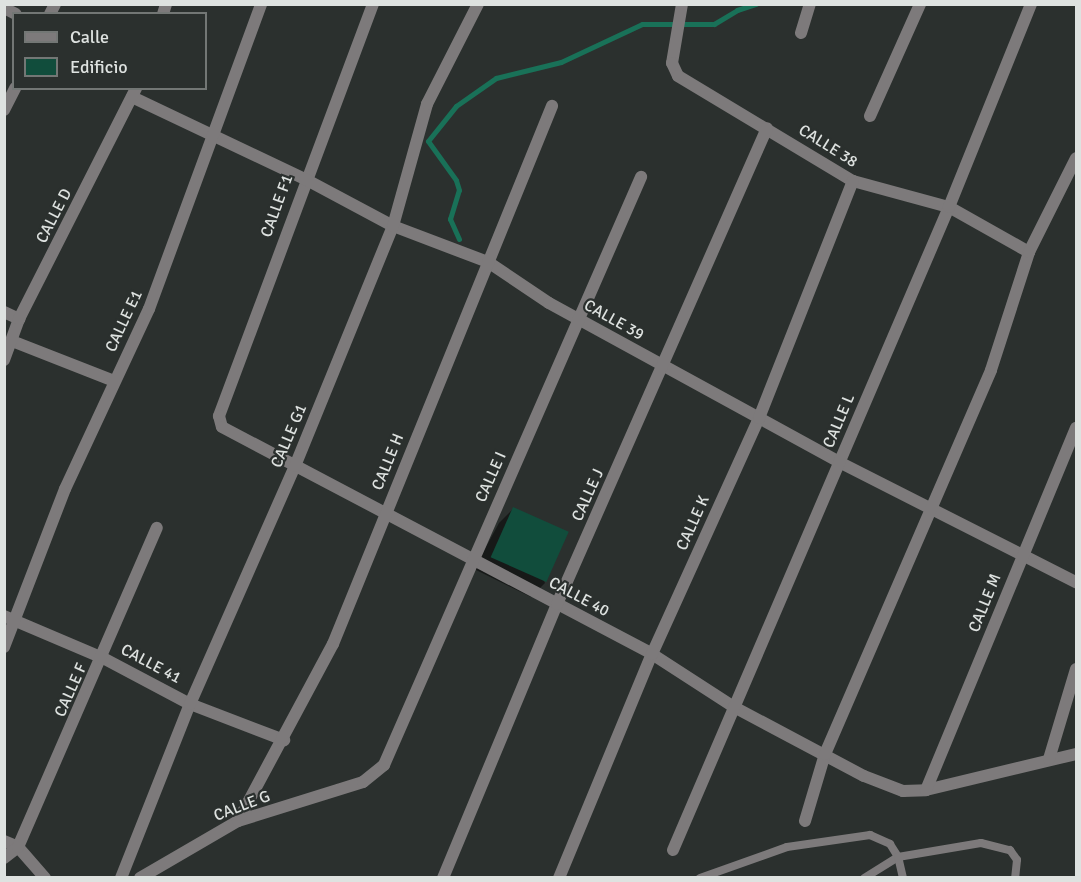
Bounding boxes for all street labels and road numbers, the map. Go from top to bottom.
street label: CALLE 38 [795,120,861,172]
street label: CALLE F1 [257,172,297,240]
street label: CALLE D [32,185,76,247]
street label: CALLE E1 [101,287,147,355]
street label: CALLE 39 [581,296,647,344]
street label: CALLE L [819,391,859,451]
street label: CALLE G1 [267,401,311,471]
street label: CALLE H [368,431,408,493]
street label: CALLE I [471,449,511,505]
street label: CALLE J [568,466,608,524]
street label: CALLE K [672,493,714,553]
street label: CALLE M [965,571,1005,635]
street label: CALLE 40 [545,573,613,621]
street label: CALLE 41 [117,640,185,688]
street label: CALLE F [51,660,91,720]
street label: CALLE G [211,787,273,825]

